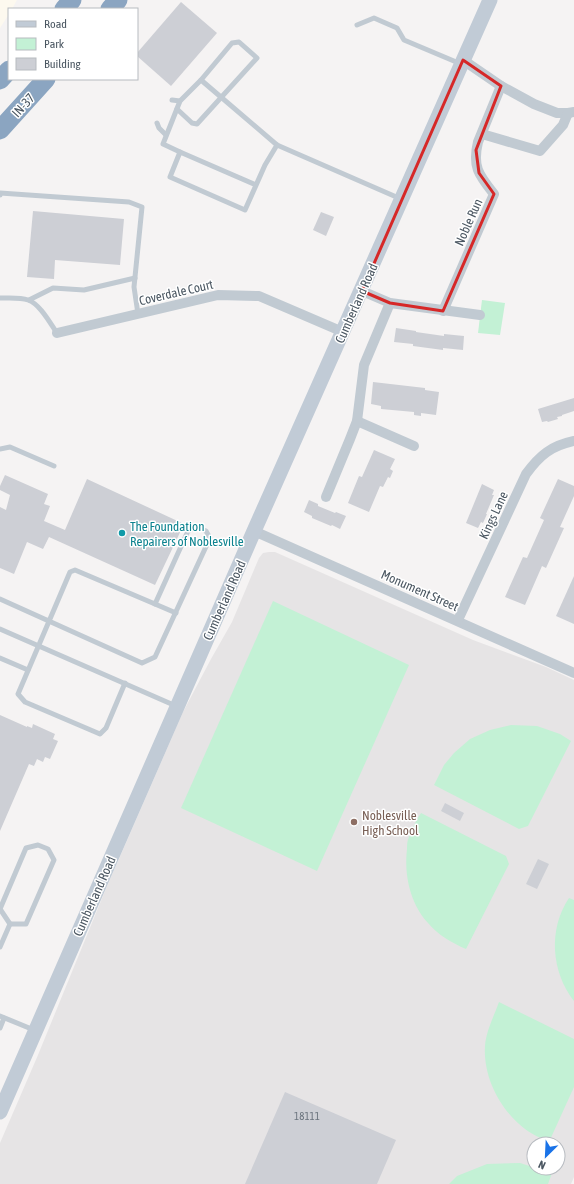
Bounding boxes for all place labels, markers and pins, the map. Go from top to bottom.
place label: The Foundation Repairers of Noblesville [130,519,244,549]
marker: The Foundation Repairers of Noblesville [117,528,127,538]
place label: Noblesville High School [362,808,419,838]
marker: Noblesville High School [349,817,359,827]

